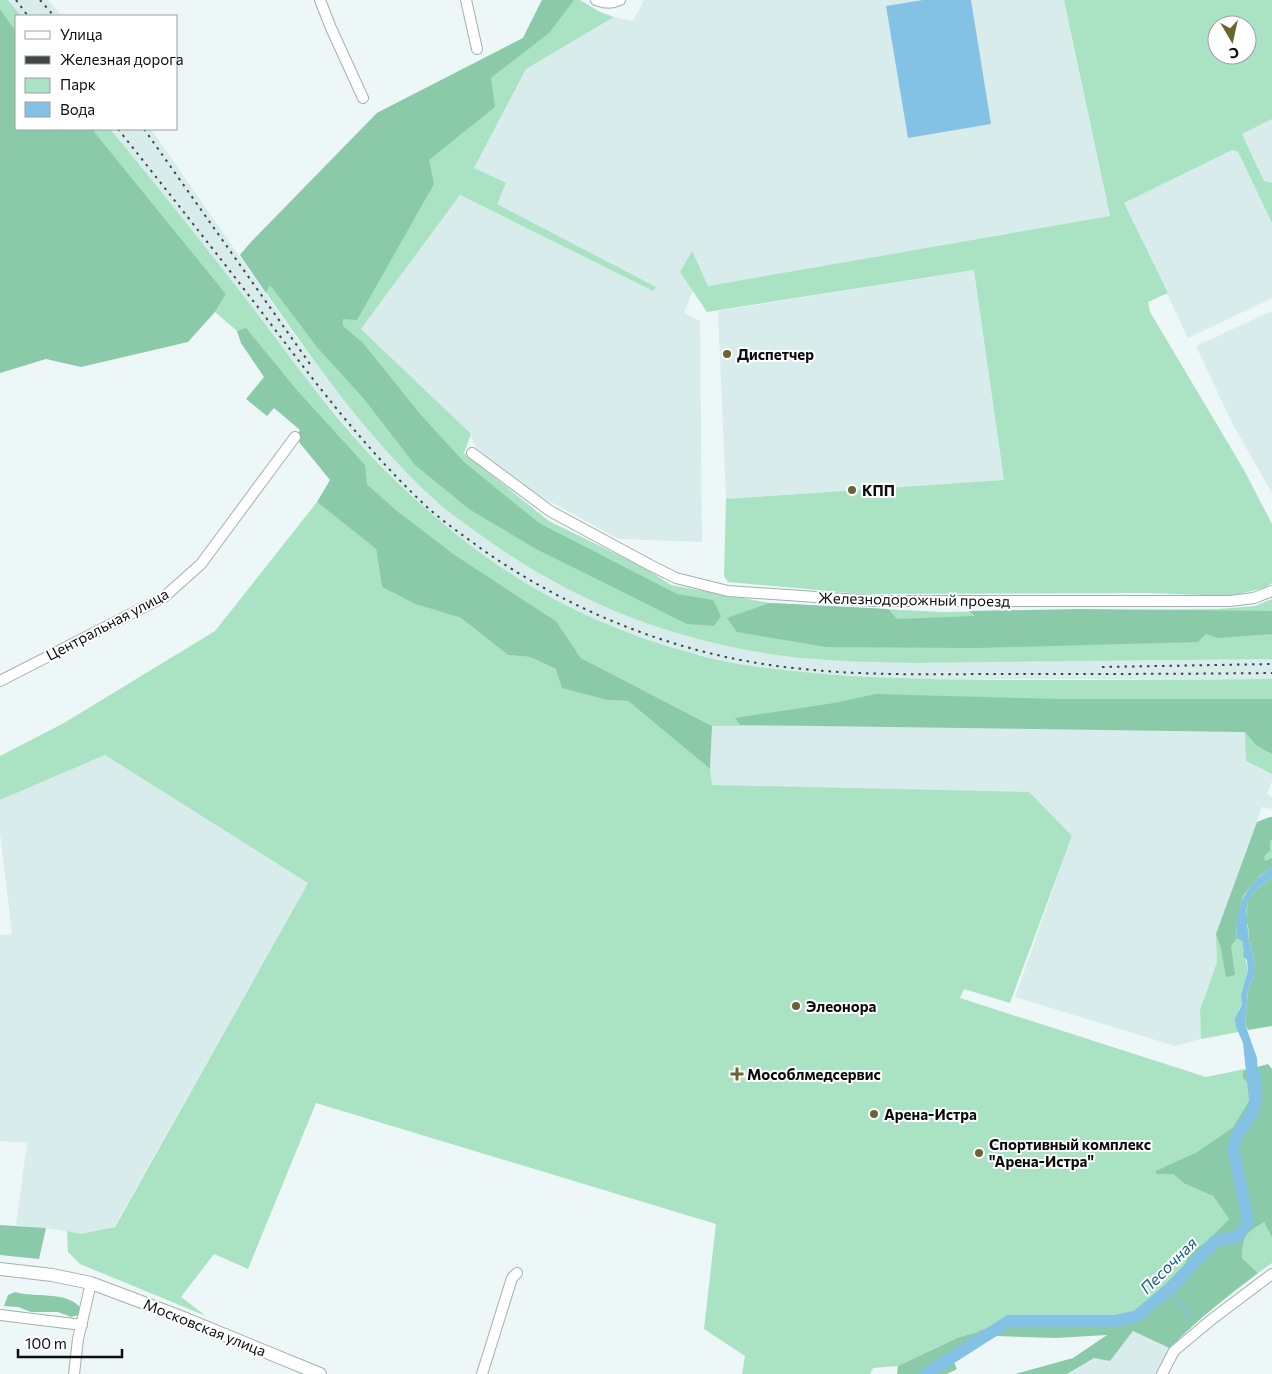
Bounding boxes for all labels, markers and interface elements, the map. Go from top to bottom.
legend [15,15,178,130]
north arrow [1207,15,1257,65]
text: Улица [60,25,102,43]
text: С [1228,44,1240,62]
text: Железная дорога [60,50,184,68]
text: Парк [60,75,96,93]
text: Вода [60,100,95,118]
place label: Диспетчер [737,345,814,363]
marker: Диспетчер [721,348,733,360]
place label: КПП [862,481,895,499]
marker: КПП [846,484,858,496]
street label: Центральная улица [43,584,171,664]
street label: Железнодорожный проезд [818,588,1010,610]
place label: Элеонора [806,997,876,1015]
marker: Элеонора [790,1000,802,1012]
place label: Мособлмедсервис [747,1065,881,1083]
marker: Мособлмедсервис [731,1068,743,1080]
place label: Арена-Истра [884,1105,977,1123]
marker: Арена-Истра [868,1108,880,1120]
place label: Спортивный комплекс "Арена-Истра" [989,1135,1151,1170]
marker: Спортивный комплекс "Арена-Истра" [973,1147,985,1159]
water label: Песочная [1136,1233,1200,1297]
street label: Московская улица [141,1294,269,1360]
scale bar [18,1326,121,1358]
text: 100 m [25,1334,67,1352]

